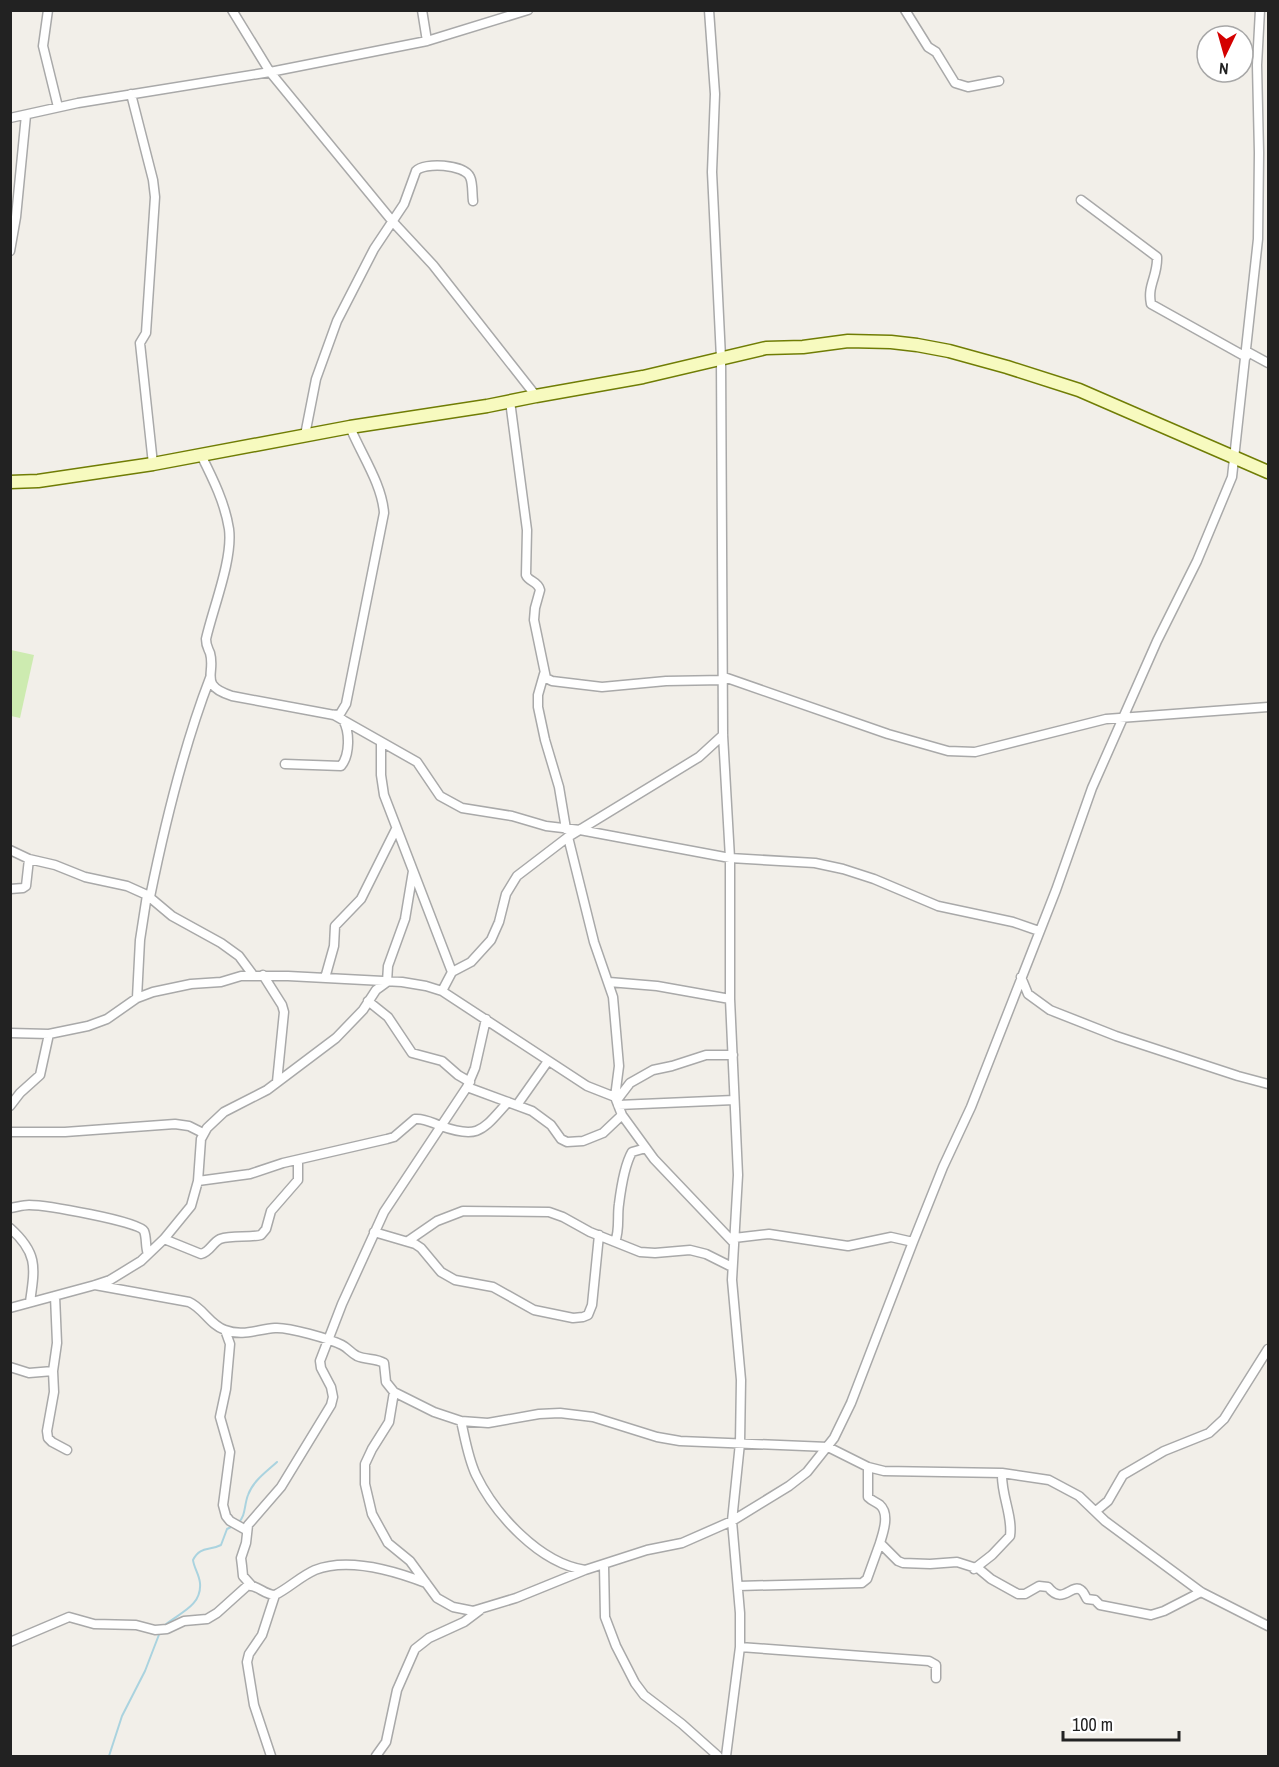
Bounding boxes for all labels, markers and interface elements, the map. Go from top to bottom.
north arrow [1195,24,1255,84]
text: N [1218,58,1229,80]
scale bar [1063,1704,1178,1742]
text: 100 m [1072,1712,1113,1737]

